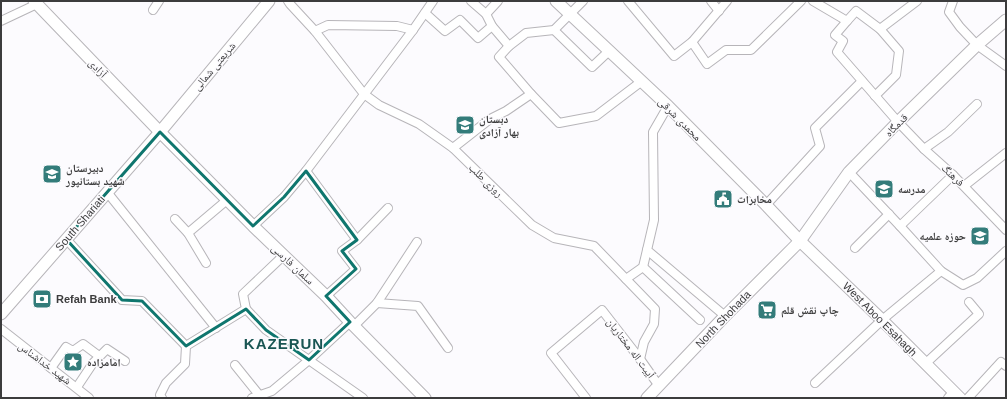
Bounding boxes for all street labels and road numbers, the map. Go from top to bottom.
street label: شریعتی شمالی [190,40,238,93]
street label: آزادی [86,56,110,81]
street label: محمدی شرقی [655,95,704,144]
street label: قدمگاه [882,111,910,139]
street label: روزی طلب [466,161,505,200]
street label: فرهنگ [939,162,967,189]
street label: South Shariati [53,193,107,253]
street label: سلمان فارسی [269,241,317,287]
street label: West Aboo Esahagh [841,280,919,358]
street label: North Shohada [693,288,754,350]
street label: آییت اله مختاریان [604,316,657,381]
street label: شهید خداشناس [16,339,74,388]

